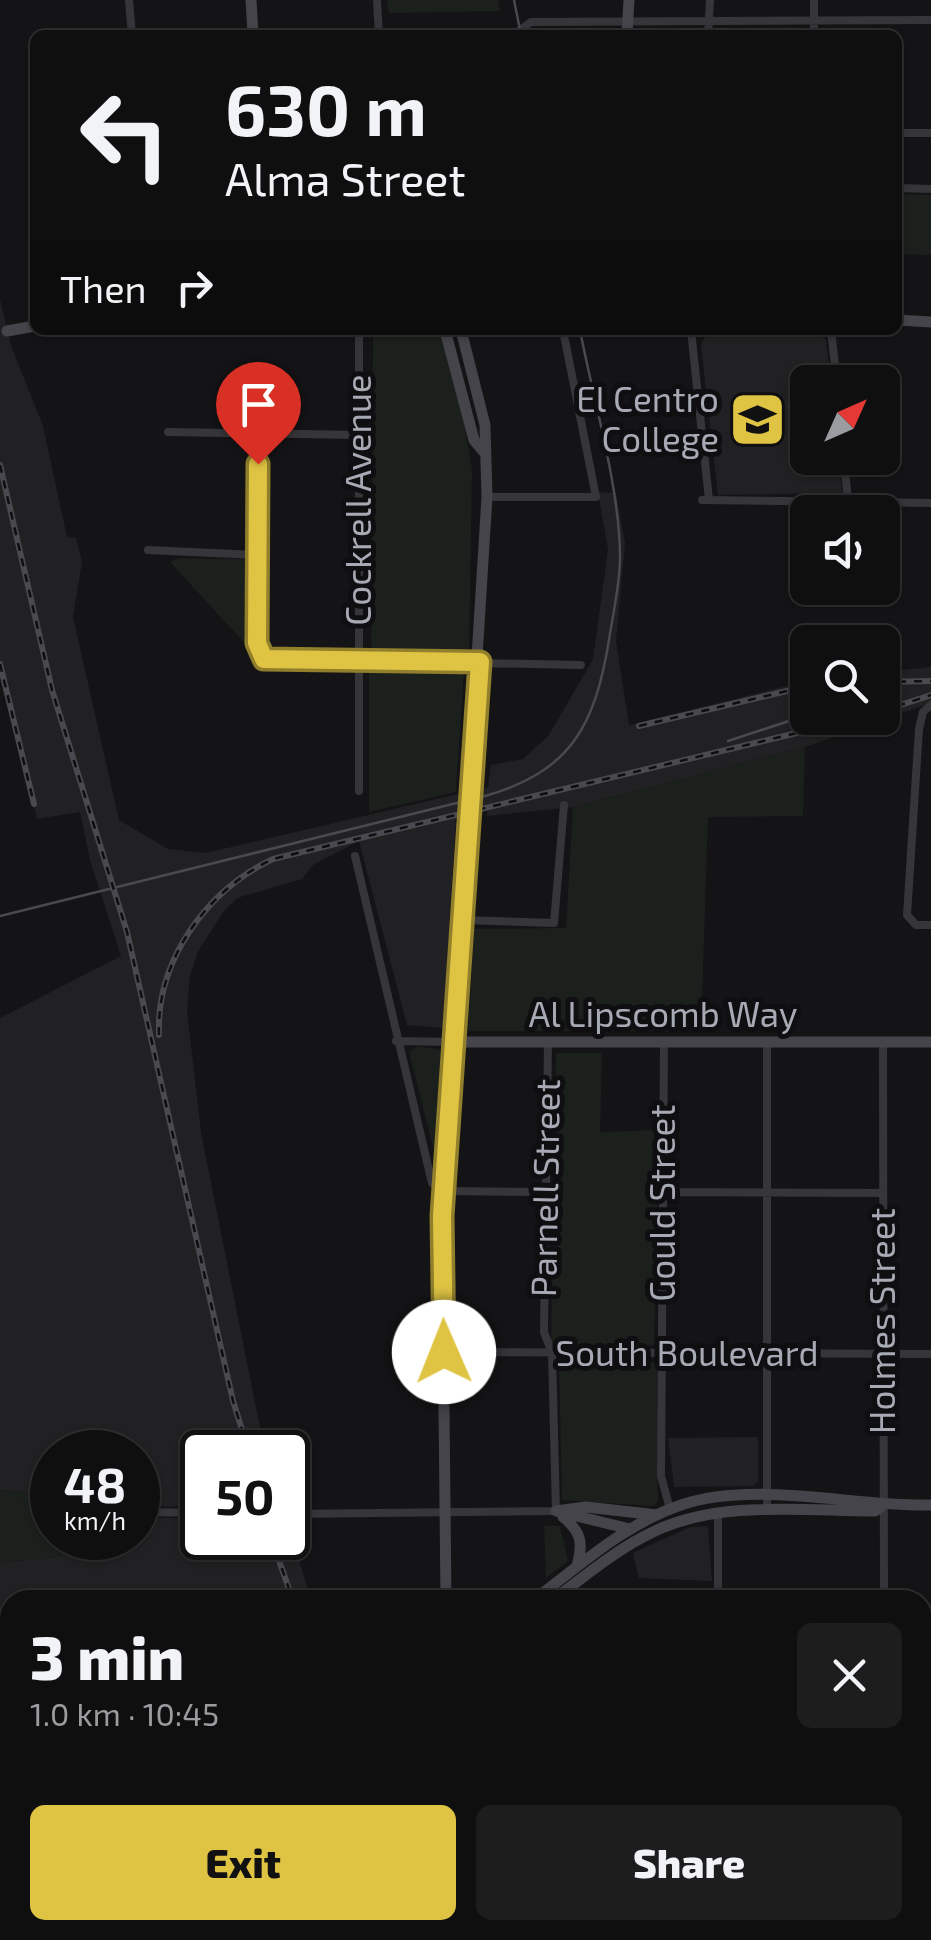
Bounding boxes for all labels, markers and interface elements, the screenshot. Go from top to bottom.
text: 630 m [225,66,427,150]
icon: left [60,70,190,200]
text: Alma Street [225,151,466,205]
icon: right [167,260,222,315]
text: Then [60,265,147,311]
pin [216,362,301,465]
north arrow [790,365,900,475]
map controls [790,365,900,735]
street label: Cockrell Avenue [336,374,378,626]
icon: arrive [231,377,286,432]
place label: El Centro College [576,377,719,459]
school or university icon: El Centro College [728,390,788,450]
button: sound [790,495,900,605]
button: search [790,625,900,735]
street label: Al Lipscomb Way [528,992,798,1034]
street label: Parnell Street [521,1079,567,1297]
street label: Gould Street [640,1104,682,1302]
street label: Holmes Street [860,1208,902,1434]
position arrow [392,1300,496,1404]
street label: South Boulevard [556,1331,818,1373]
speed limit sign: 50 [180,1430,310,1560]
text: 48 [64,1453,127,1513]
text: km/h [64,1505,126,1535]
text: 3 min [30,1620,184,1692]
button: close [797,1623,902,1728]
text: 1.0 km · 10:45 [30,1694,219,1732]
button: Exit [30,1805,456,1920]
button: Share [476,1805,902,1920]

